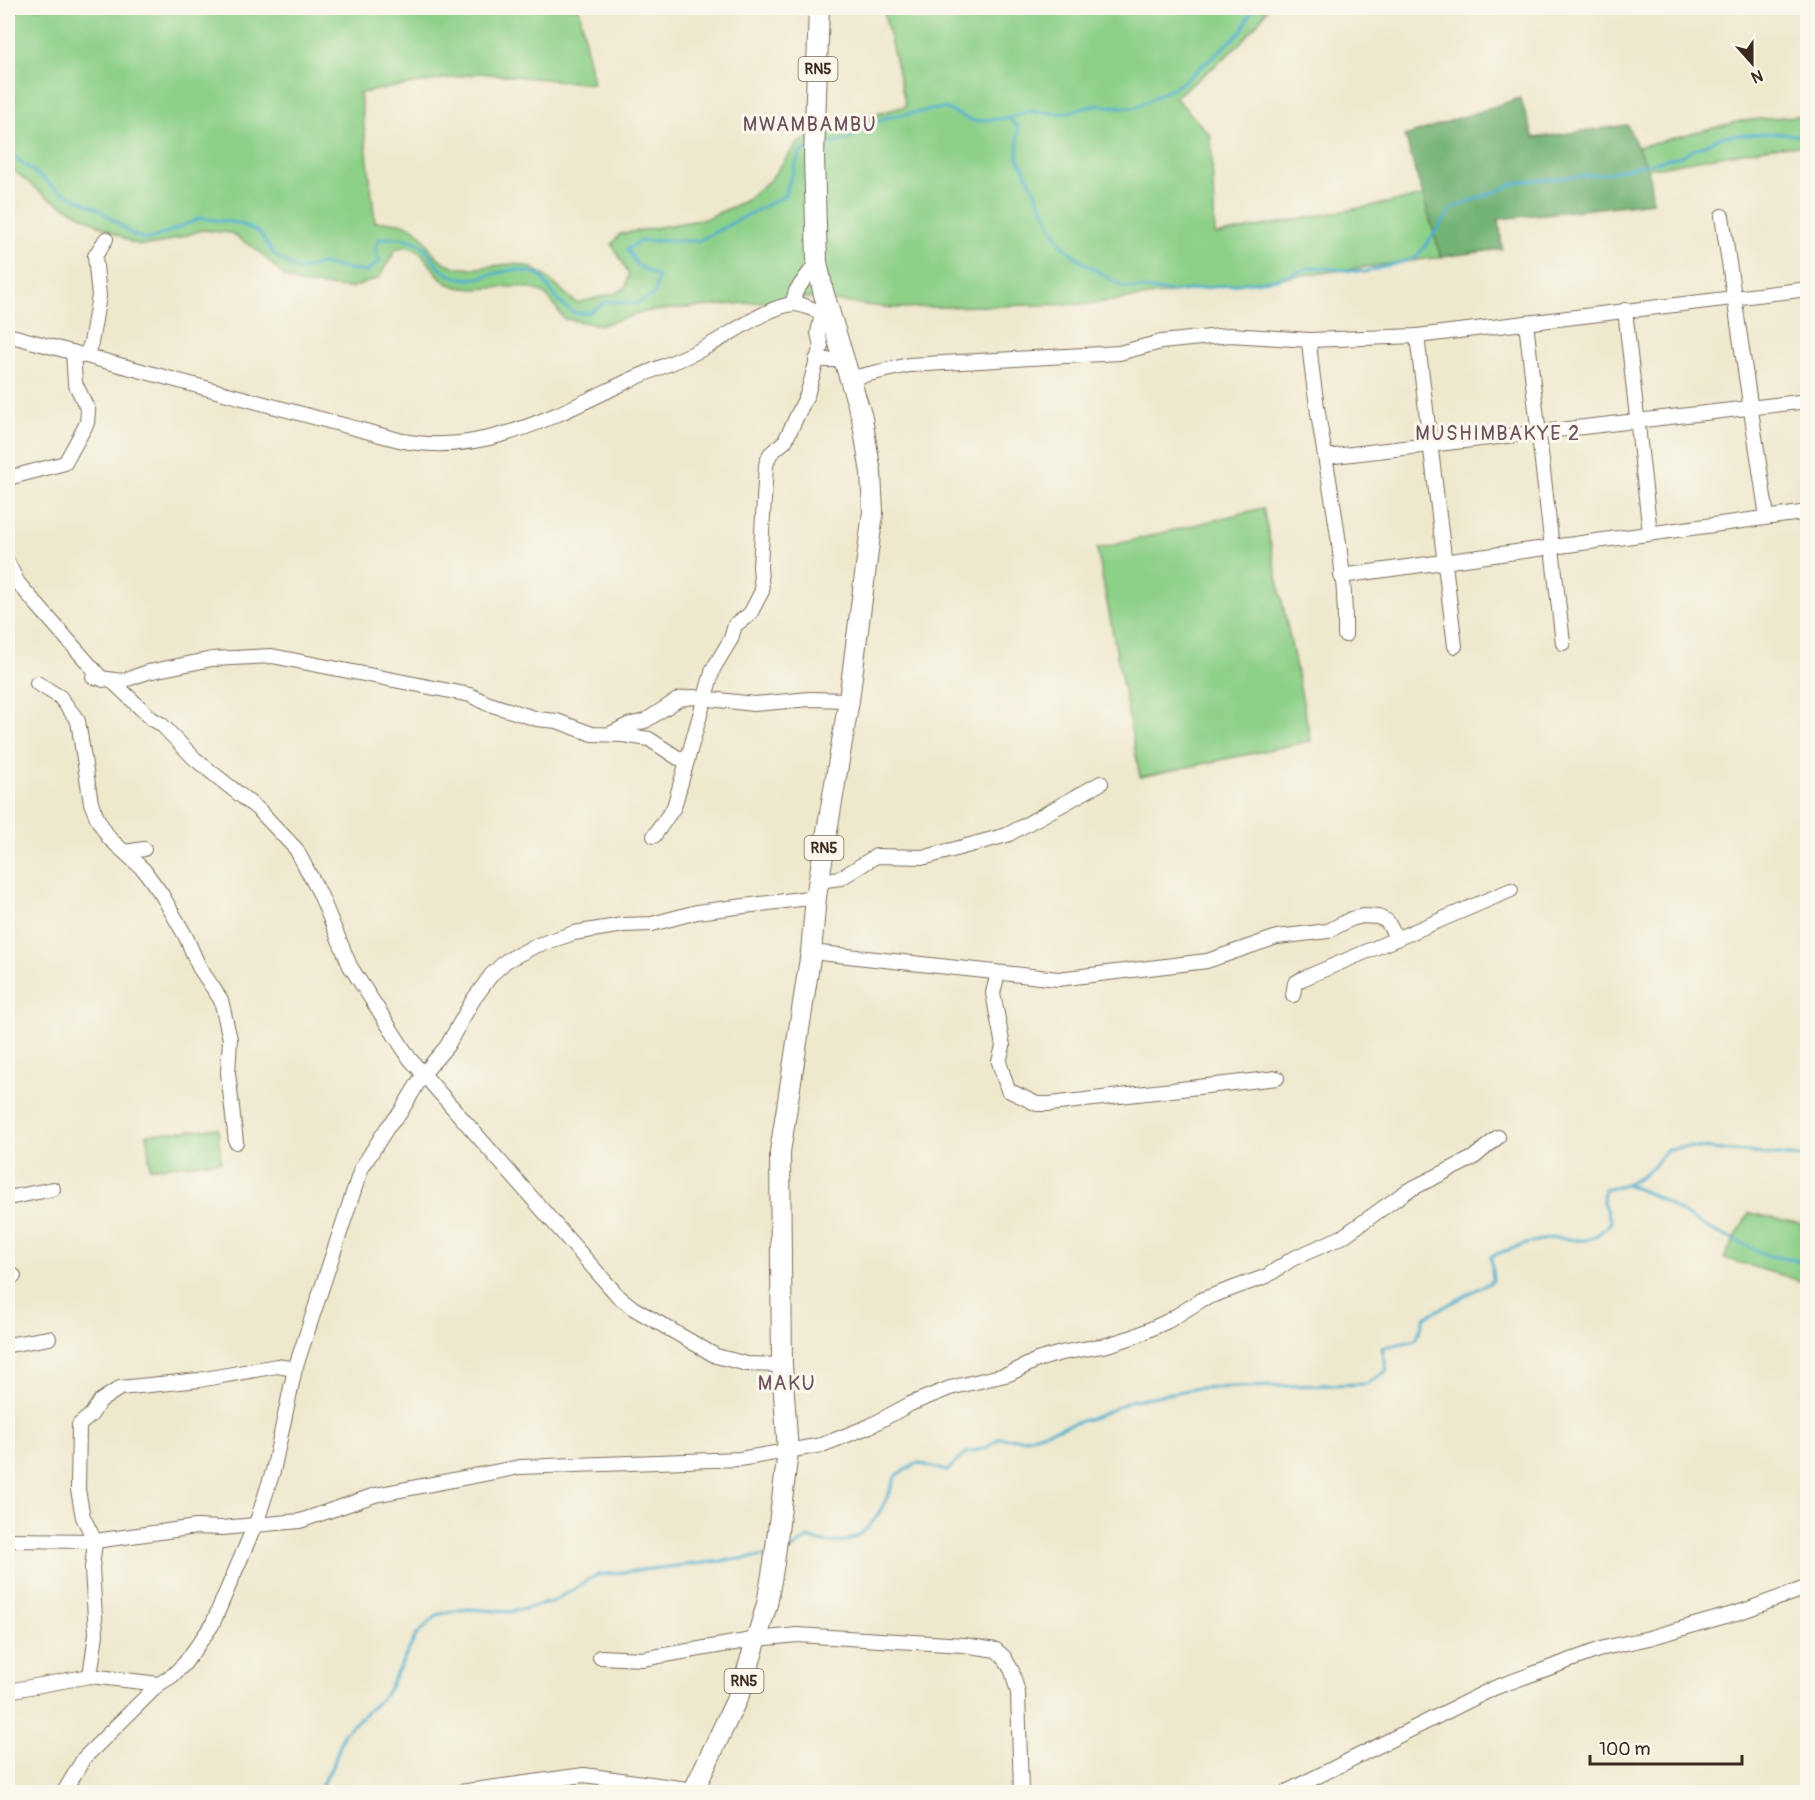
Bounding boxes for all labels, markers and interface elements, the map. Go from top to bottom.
north arrow [1722,33,1782,93]
road number: RN5 [798,57,838,81]
text: N [1748,65,1766,87]
district label: MWAMBAMBU [743,112,877,137]
district label: MUSHIMBAKYE 2 [1415,421,1581,446]
road number: RN5 [804,836,844,860]
district label: MAKU [758,1371,816,1396]
road number: RN5 [724,1669,764,1693]
scale bar [1590,1728,1742,1766]
text: 100 m [1599,1738,1651,1761]

